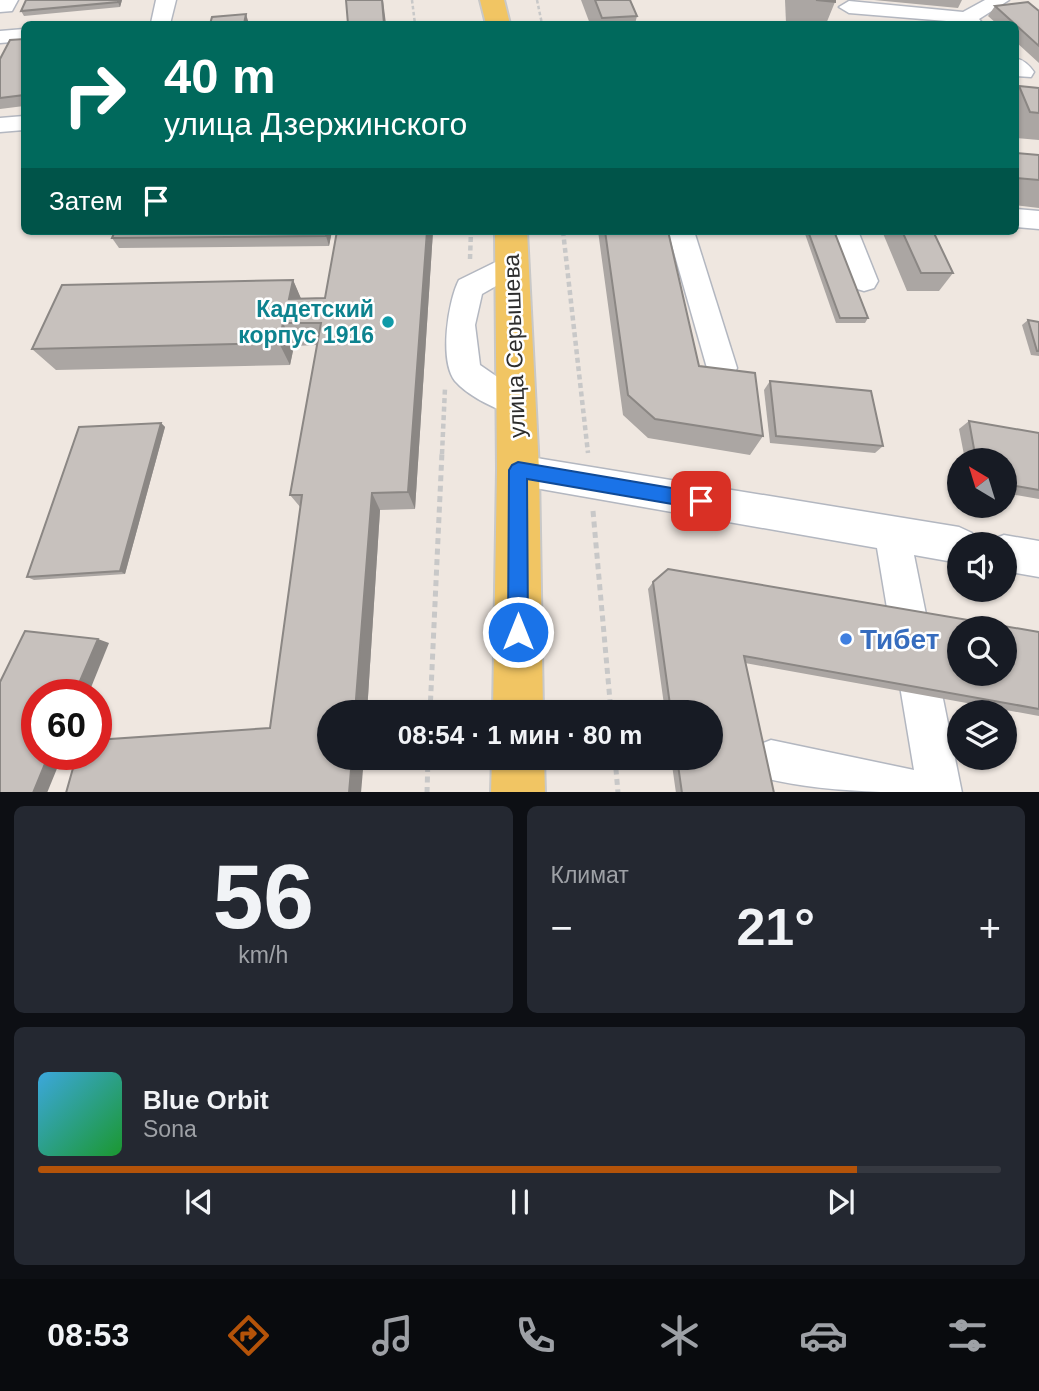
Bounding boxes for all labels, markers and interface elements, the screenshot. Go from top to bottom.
icon: right [49,49,140,140]
text: 40 m [164,49,276,103]
text: улица Дзержинского [164,106,467,142]
icon: arrive [137,182,175,220]
text: Затем [49,186,123,216]
street label: улица Серышева [498,253,530,439]
place label: Кадетский корпус 1916 [238,296,374,348]
marker: Кадетский корпус 1916 [380,314,396,330]
north arrow [947,448,1017,518]
map controls [947,448,1017,770]
pin [671,471,731,531]
icon: arrive [682,482,720,520]
button: sound [947,532,1017,602]
position arrow [481,595,555,669]
button: search [947,616,1017,686]
place label: Тибет [860,624,939,655]
marker: Тибет [838,631,854,647]
speed limit sign: 60 [21,679,112,770]
button: layers [947,700,1017,770]
text: 08:54 · 1 мин · 80 m [398,720,642,750]
text: 56 [213,846,314,947]
text: Климат [551,862,629,888]
text: 21° [736,898,815,956]
text: − [551,907,573,949]
text: + [979,907,1001,949]
text: km/h [238,942,288,968]
text: Blue Orbit [143,1085,269,1115]
text: Sona [143,1116,197,1142]
icon: previous [180,1183,218,1221]
icon: pause [501,1183,539,1221]
icon: next [822,1183,860,1221]
icon: directions [224,1311,273,1360]
icon: music [368,1311,417,1360]
icon: phone [511,1311,560,1360]
icon: climate [655,1311,704,1360]
icon: car [799,1311,848,1360]
icon: filters [943,1311,992,1360]
text: 08:53 [47,1317,129,1353]

